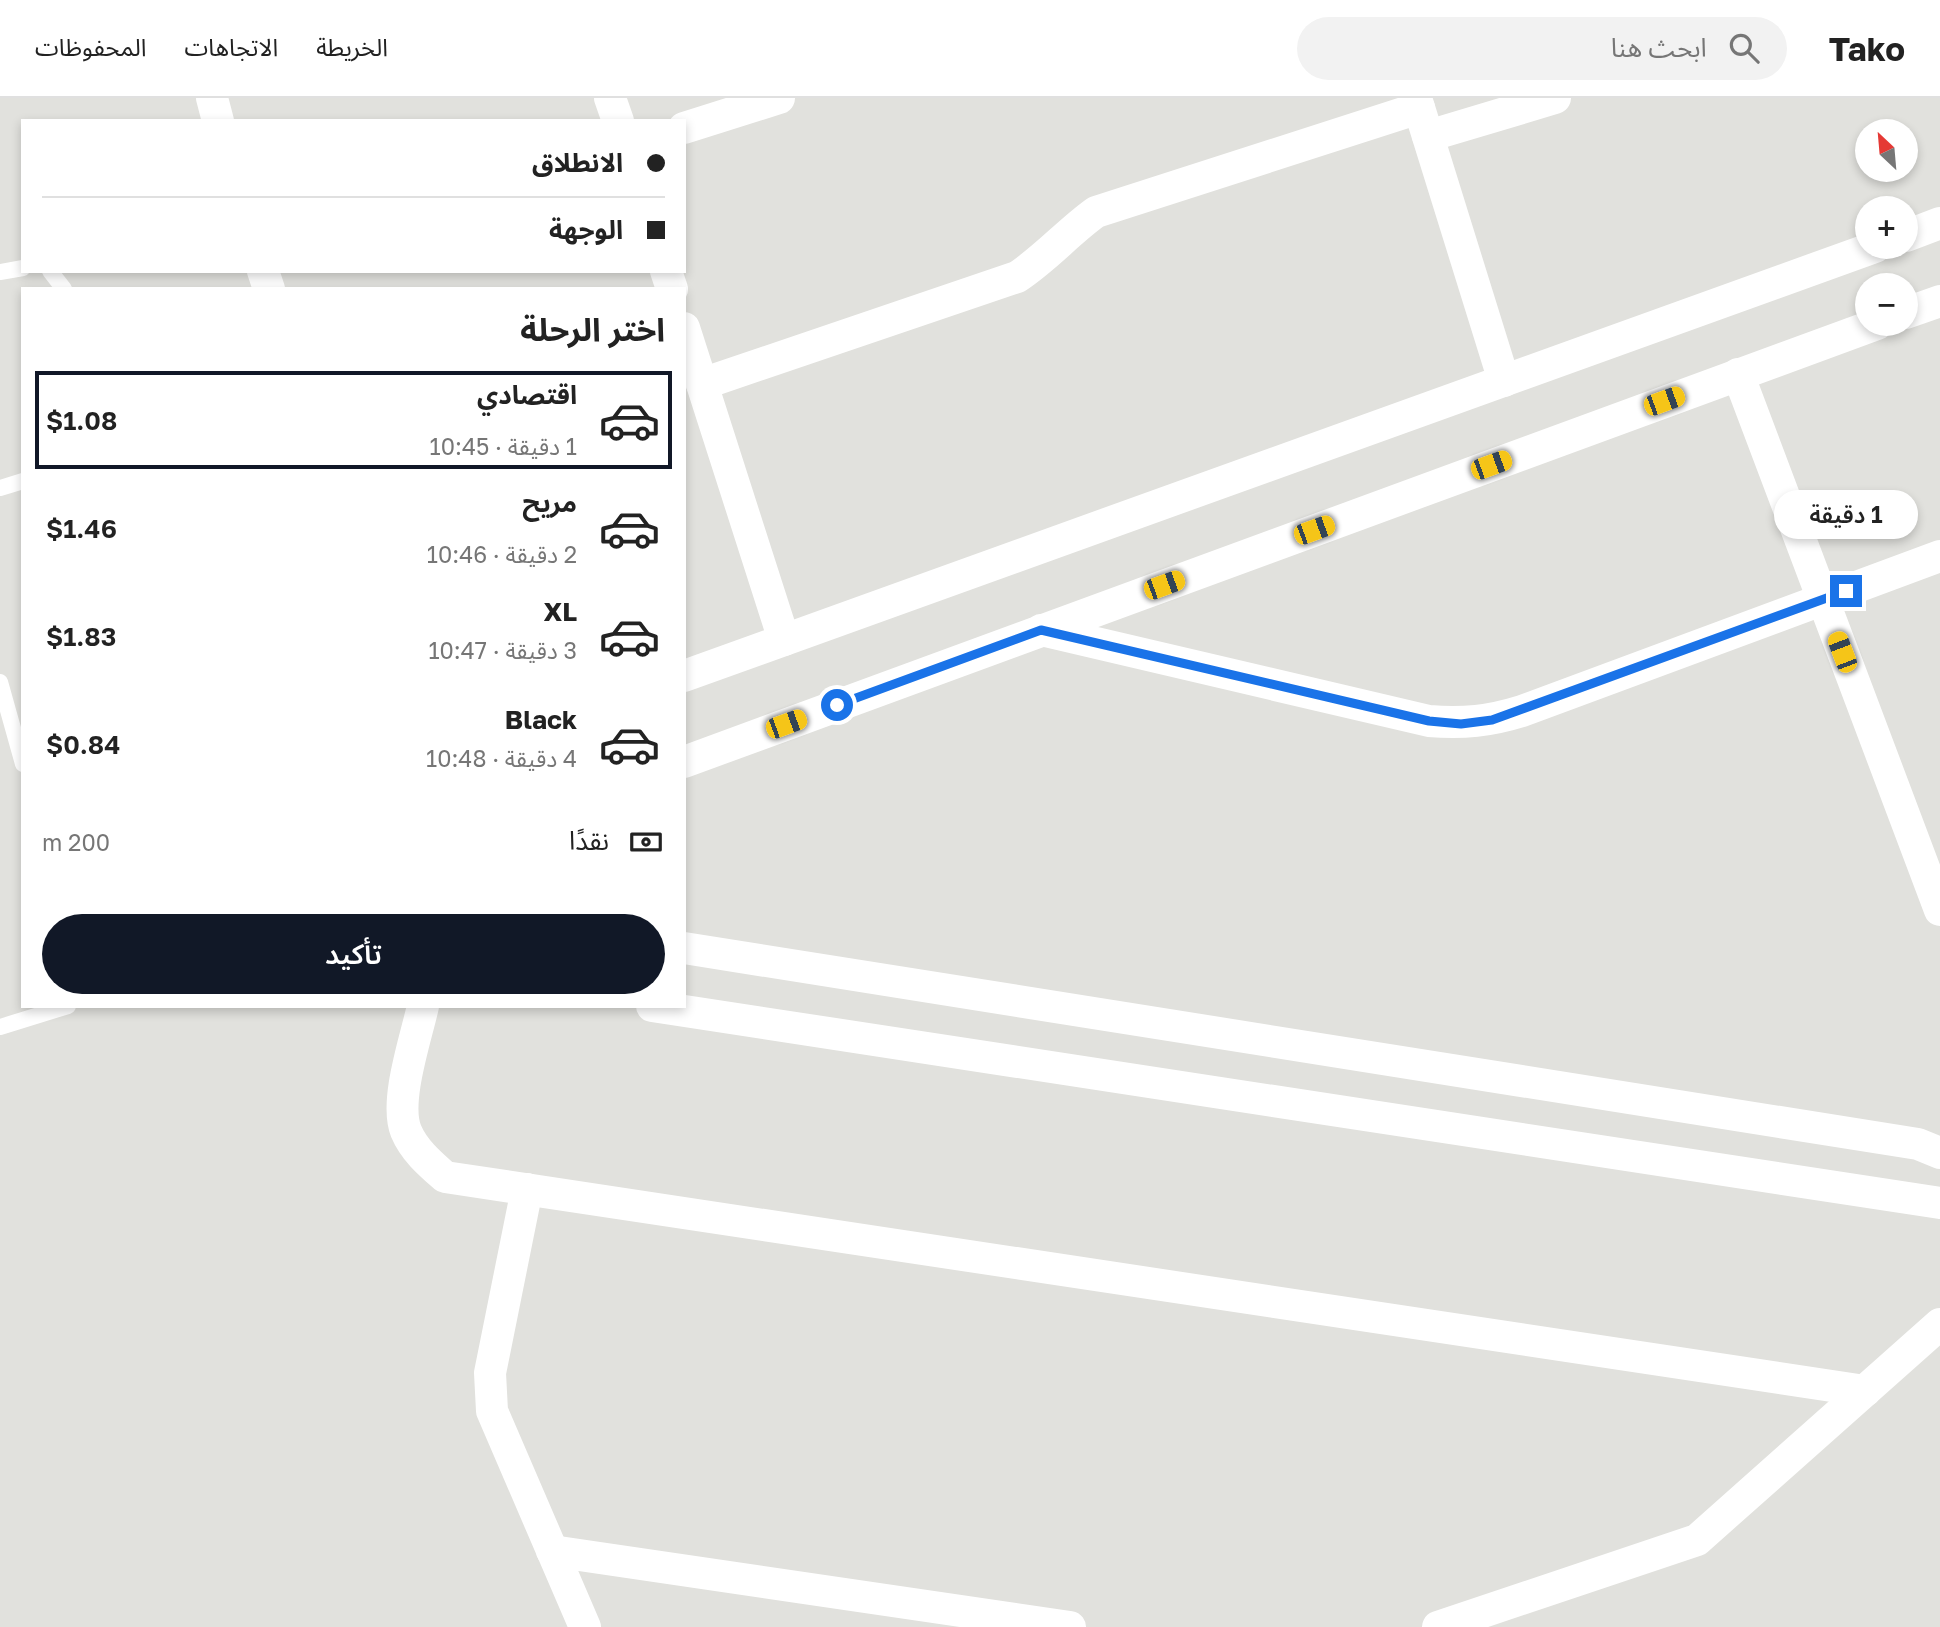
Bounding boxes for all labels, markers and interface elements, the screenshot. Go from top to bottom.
search box [1297,17,1787,80]
icon: search [1725,29,1763,67]
text: Tako [1829,29,1905,68]
text: المحفوظات [35,32,146,61]
text: الاتجاهات [184,32,278,61]
text: الخريطة [316,32,388,61]
text: ابحث هنا [1611,32,1707,63]
north arrow [1855,119,1918,182]
map controls [1855,119,1918,336]
text: الانطلاق [532,147,623,178]
button: + [1855,196,1918,259]
text: الوجهة [549,214,623,245]
button: − [1855,273,1918,336]
text: اختر الرحلة [520,310,665,348]
text: اقتصادي [477,379,577,410]
car [1641,384,1688,418]
icon: car [598,389,661,452]
text: $1.08 [46,405,117,436]
text: 1 دقيقة · 10:45 [430,432,577,460]
car [1468,448,1515,482]
text: مريح [522,487,577,518]
callout: 1 دقيقة [1774,490,1918,538]
icon: car [598,497,661,560]
text: 1 دقيقة [1809,500,1883,528]
text: $1.46 [46,513,117,544]
car [1291,513,1338,547]
text: 2 دقيقة · 10:46 [427,540,577,568]
car [1141,568,1188,602]
route end [1830,575,1862,607]
text: XL [543,596,577,627]
icon: car [598,605,661,668]
text: $1.83 [46,621,116,652]
car [1825,629,1860,675]
text: 3 دقيقة · 10:47 [428,636,577,664]
route start [821,689,853,721]
text: Black [505,704,577,735]
car [763,707,810,741]
icon: car [598,713,661,776]
text: $0.84 [46,729,121,760]
text: 4 دقيقة · 10:48 [426,744,577,772]
icon: cash [627,823,665,861]
text: نقدًا [569,825,609,856]
text: 200 m [42,828,110,856]
button: تأكيد [42,914,665,994]

